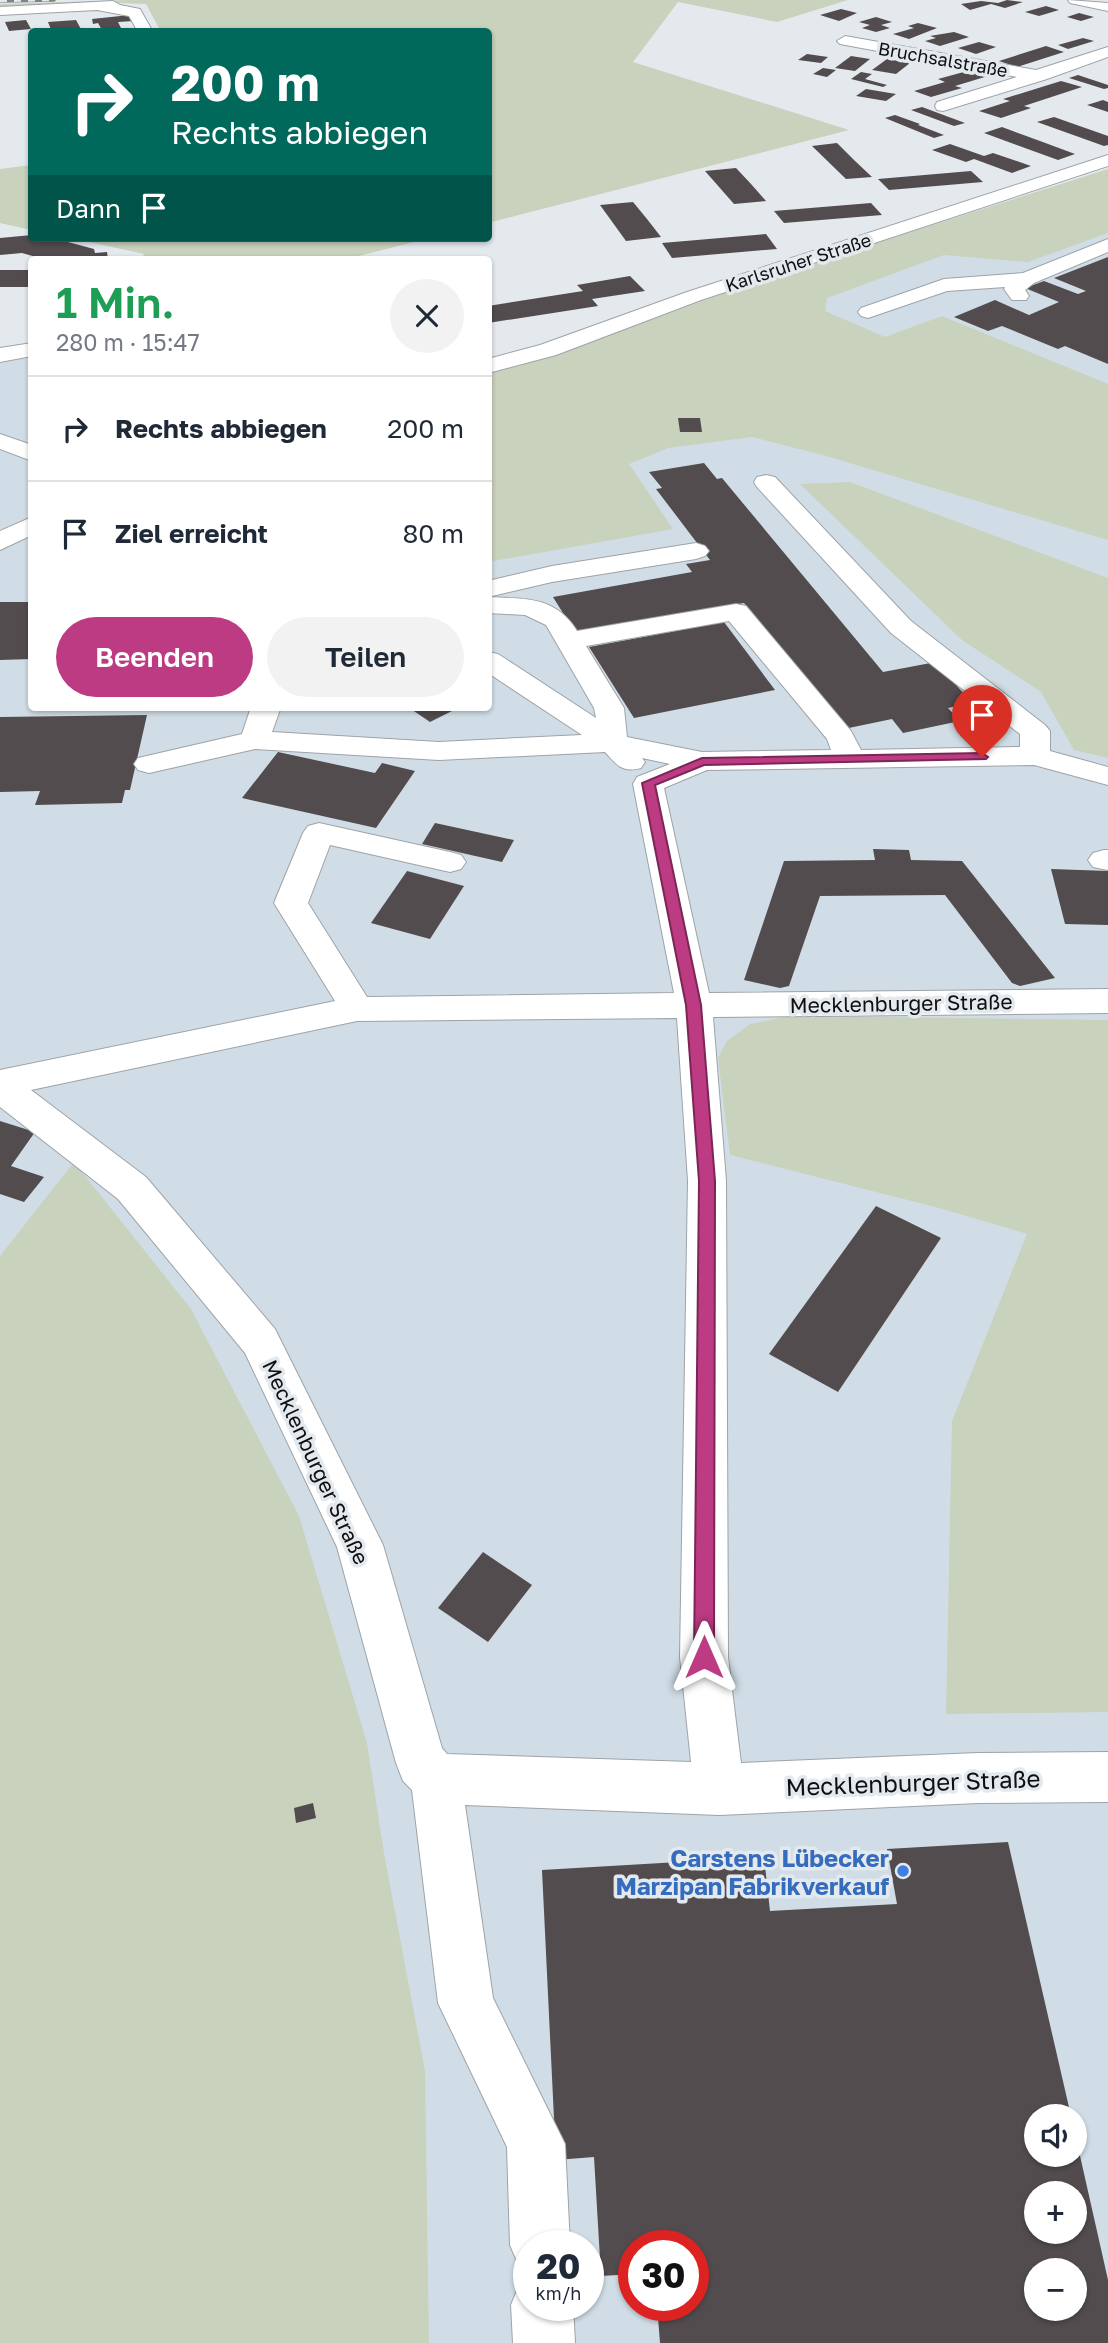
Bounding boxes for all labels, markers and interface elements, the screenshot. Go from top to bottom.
street label: Bruchsalstraße [877,37,1009,81]
text: 200 m [171,53,320,112]
icon: right [56,56,147,147]
text: Rechts abbiegen [171,113,428,151]
icon: arrive [135,189,173,227]
text: Dann [56,193,121,224]
street label: Karlsruher Straße [722,228,874,296]
text: 1 Min. [56,277,174,327]
button: close [390,279,464,353]
text: 280 m · 15:47 [56,328,200,356]
icon: right [56,410,94,448]
text: Rechts abbiegen [115,413,327,444]
text: 200 m [387,413,464,444]
icon: arrive [56,515,94,553]
text: Ziel erreicht [115,518,268,549]
text: 80 m [403,518,464,549]
button: Beenden [56,617,253,697]
button: Teilen [267,617,464,697]
pin [952,685,1012,757]
icon: arrive [963,696,1001,734]
street label: Mecklenburger Straße [789,988,1013,1018]
street label: Mecklenburger Straße [257,1355,375,1569]
position arrow [667,1620,741,1694]
street label: Mecklenburger Straße [785,1763,1041,1801]
place label: Carstens Lübecker Marzipan Fabrikverkauf [615,1843,889,1900]
marker: Carstens Lübecker Marzipan Fabrikverkauf [895,1863,911,1879]
map controls [1024,2104,1087,2321]
button: sound [1024,2104,1087,2167]
button: + [1024,2181,1087,2244]
speed limit sign: 30 [618,2230,709,2321]
text: 20 [536,2245,581,2287]
button: − [1024,2258,1087,2321]
text: km/h [536,2282,581,2304]

